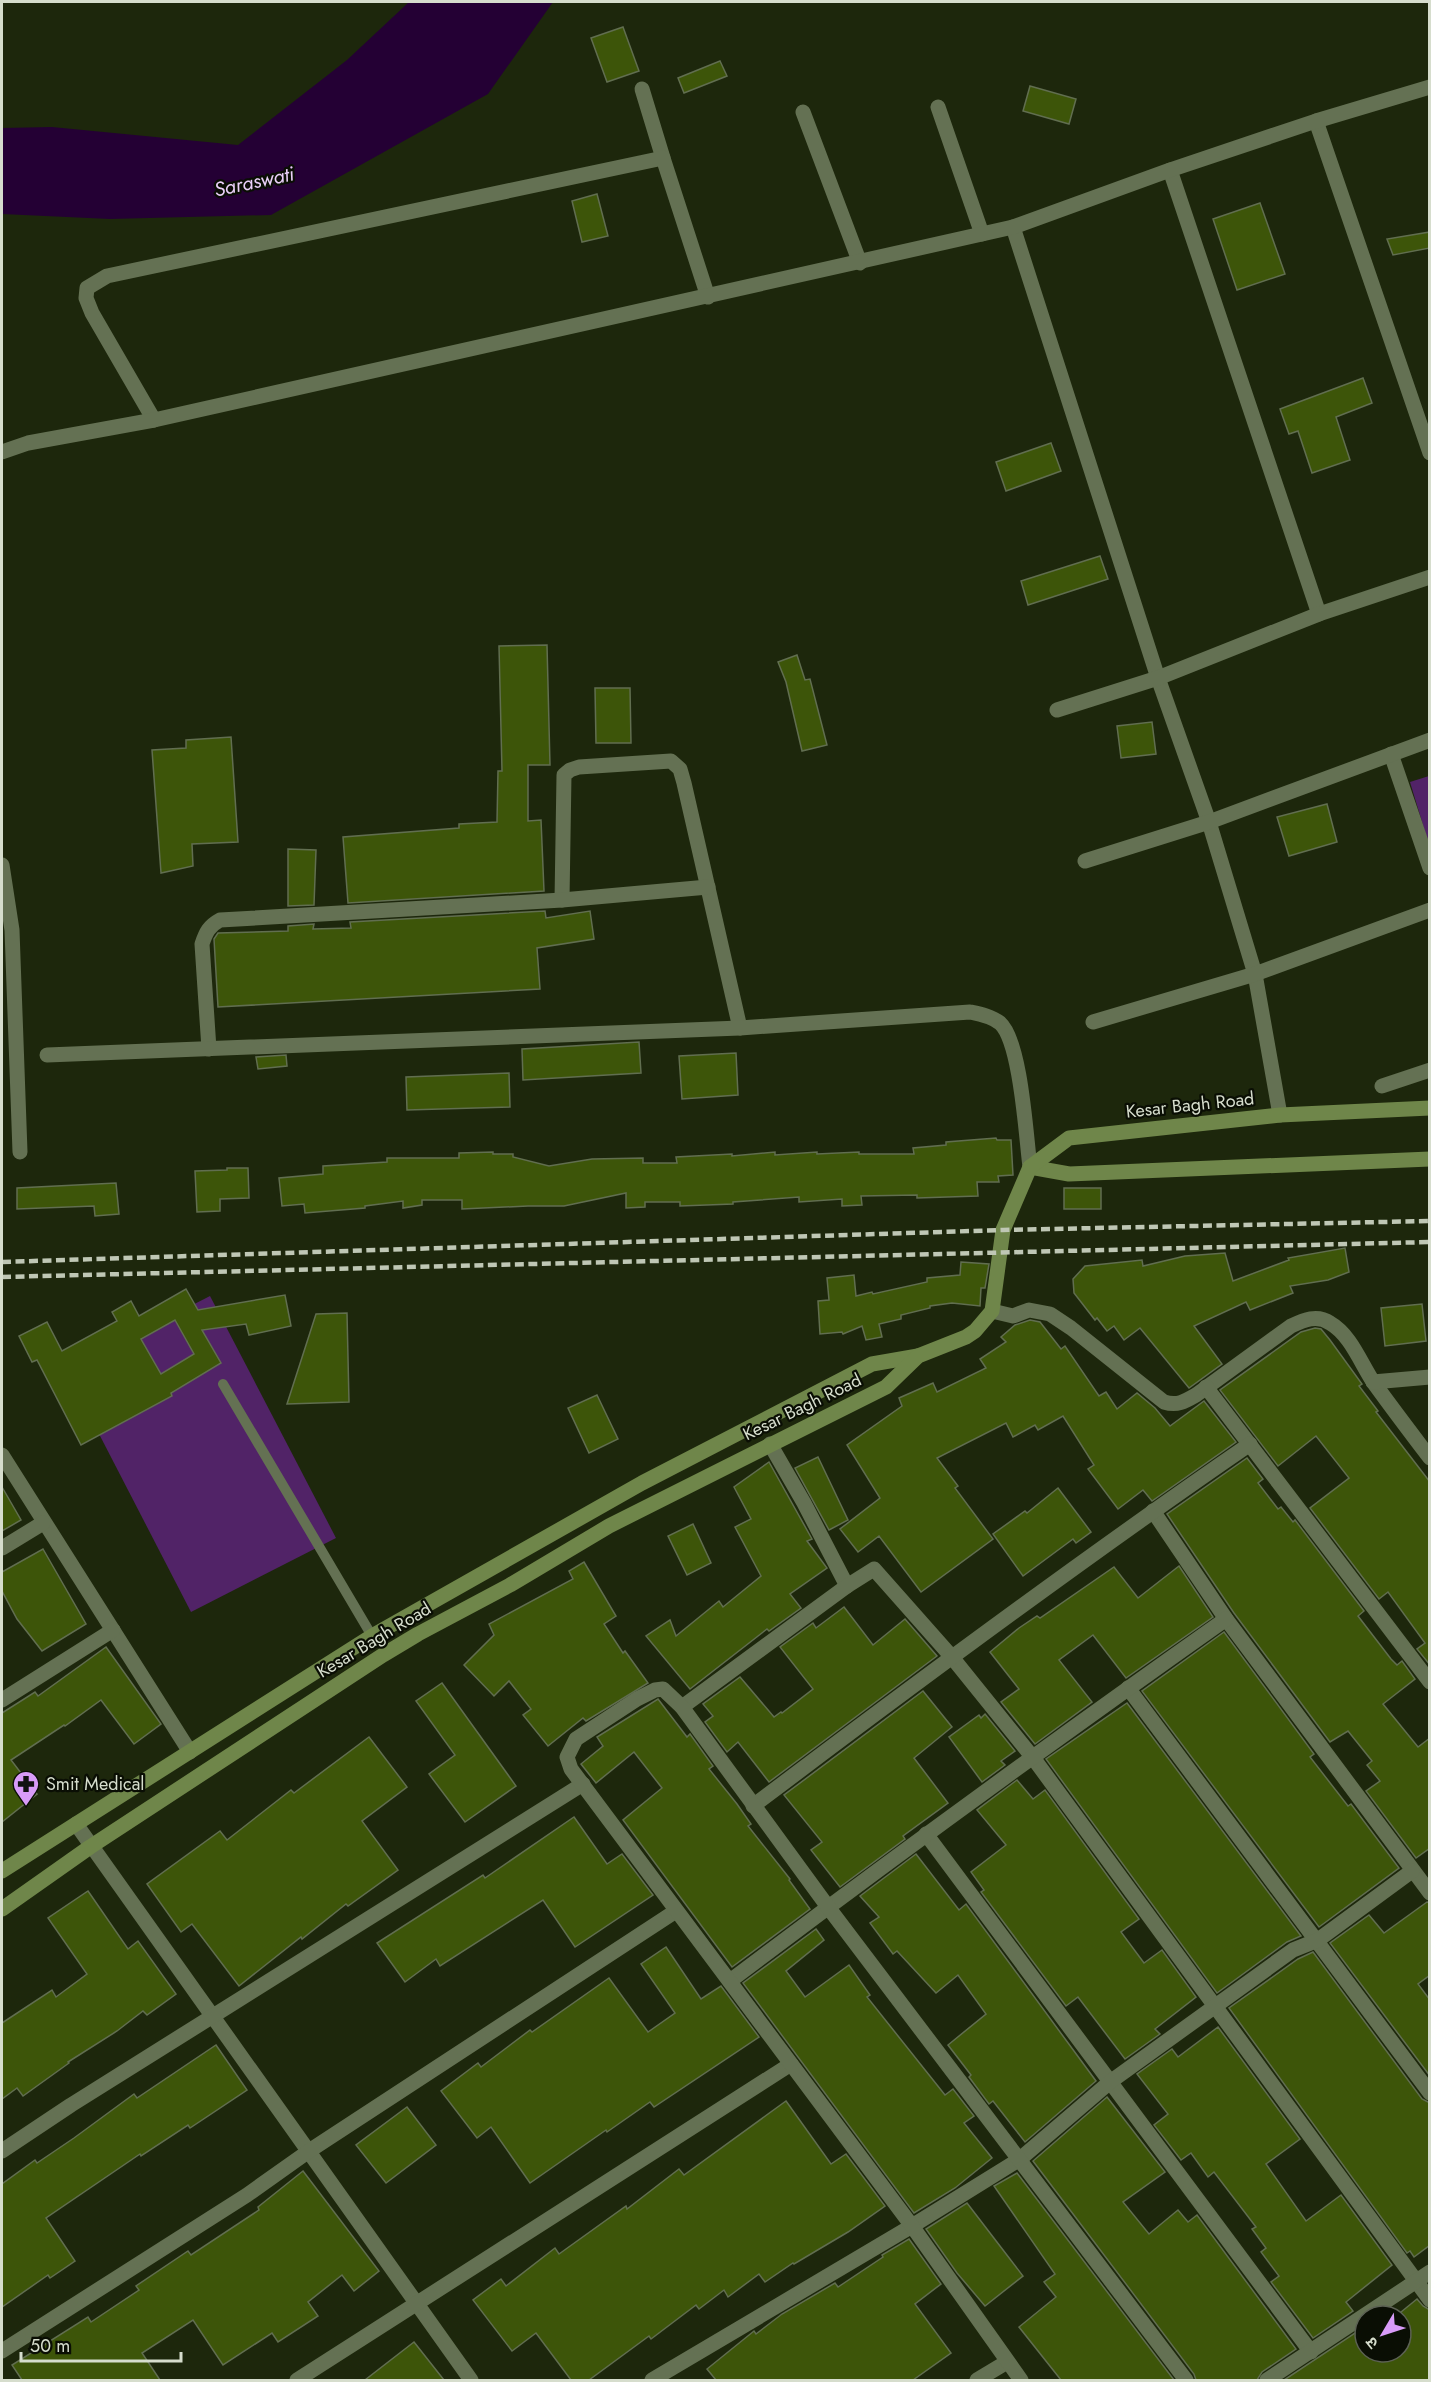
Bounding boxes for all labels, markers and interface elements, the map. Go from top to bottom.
water label: Saraswati [211,159,298,205]
street label: Kesar Bagh Road [1124,1085,1256,1125]
street label: Kesar Bagh Road [738,1367,866,1447]
street label: Kesar Bagh Road [312,1596,436,1684]
pharmacy icon: Smit Medical [11,1769,41,1807]
place label: Smit Medical [46,1771,145,1797]
north arrow [1353,2304,1413,2364]
scale bar [21,2325,182,2363]
text: उ [1359,2332,1384,2354]
text: 50 m [30,2333,70,2359]

